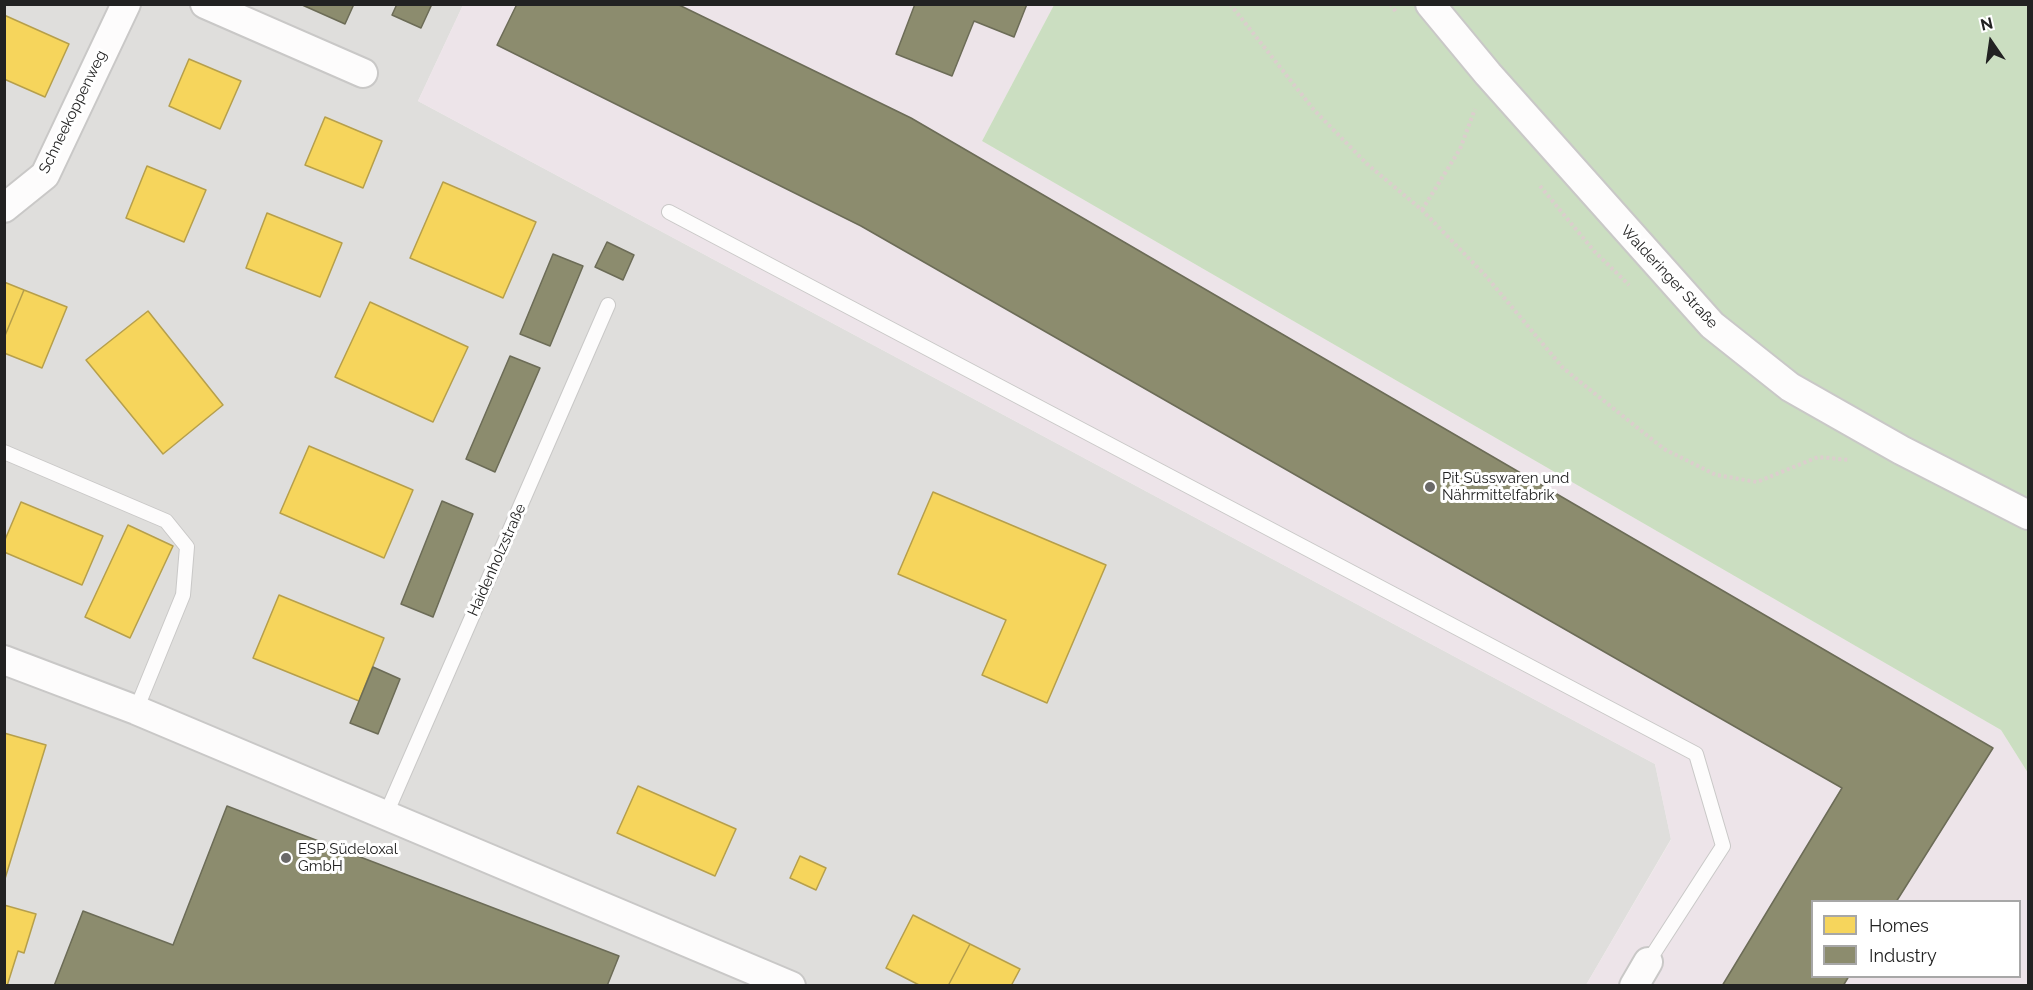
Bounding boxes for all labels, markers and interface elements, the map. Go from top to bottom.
north arrow [1961,12,2021,72]
text: N [1979,13,1995,35]
street label: Schneekoppenweg [35,47,111,177]
street label: Walderinger Straße [1617,222,1721,332]
place label: Pit Süsswaren und Nährmittelfabrik [1442,469,1569,504]
marker: Pit Süsswaren und Nährmittelfabrik [1423,480,1437,494]
street label: Haidenholzstraße [464,501,530,619]
place label: ESP Südeloxal GmbH [298,840,398,875]
marker: ESP Südeloxal GmbH [279,851,293,865]
legend [1811,900,2021,978]
text: Homes [1869,915,1929,936]
text: Industry [1869,945,1937,966]

